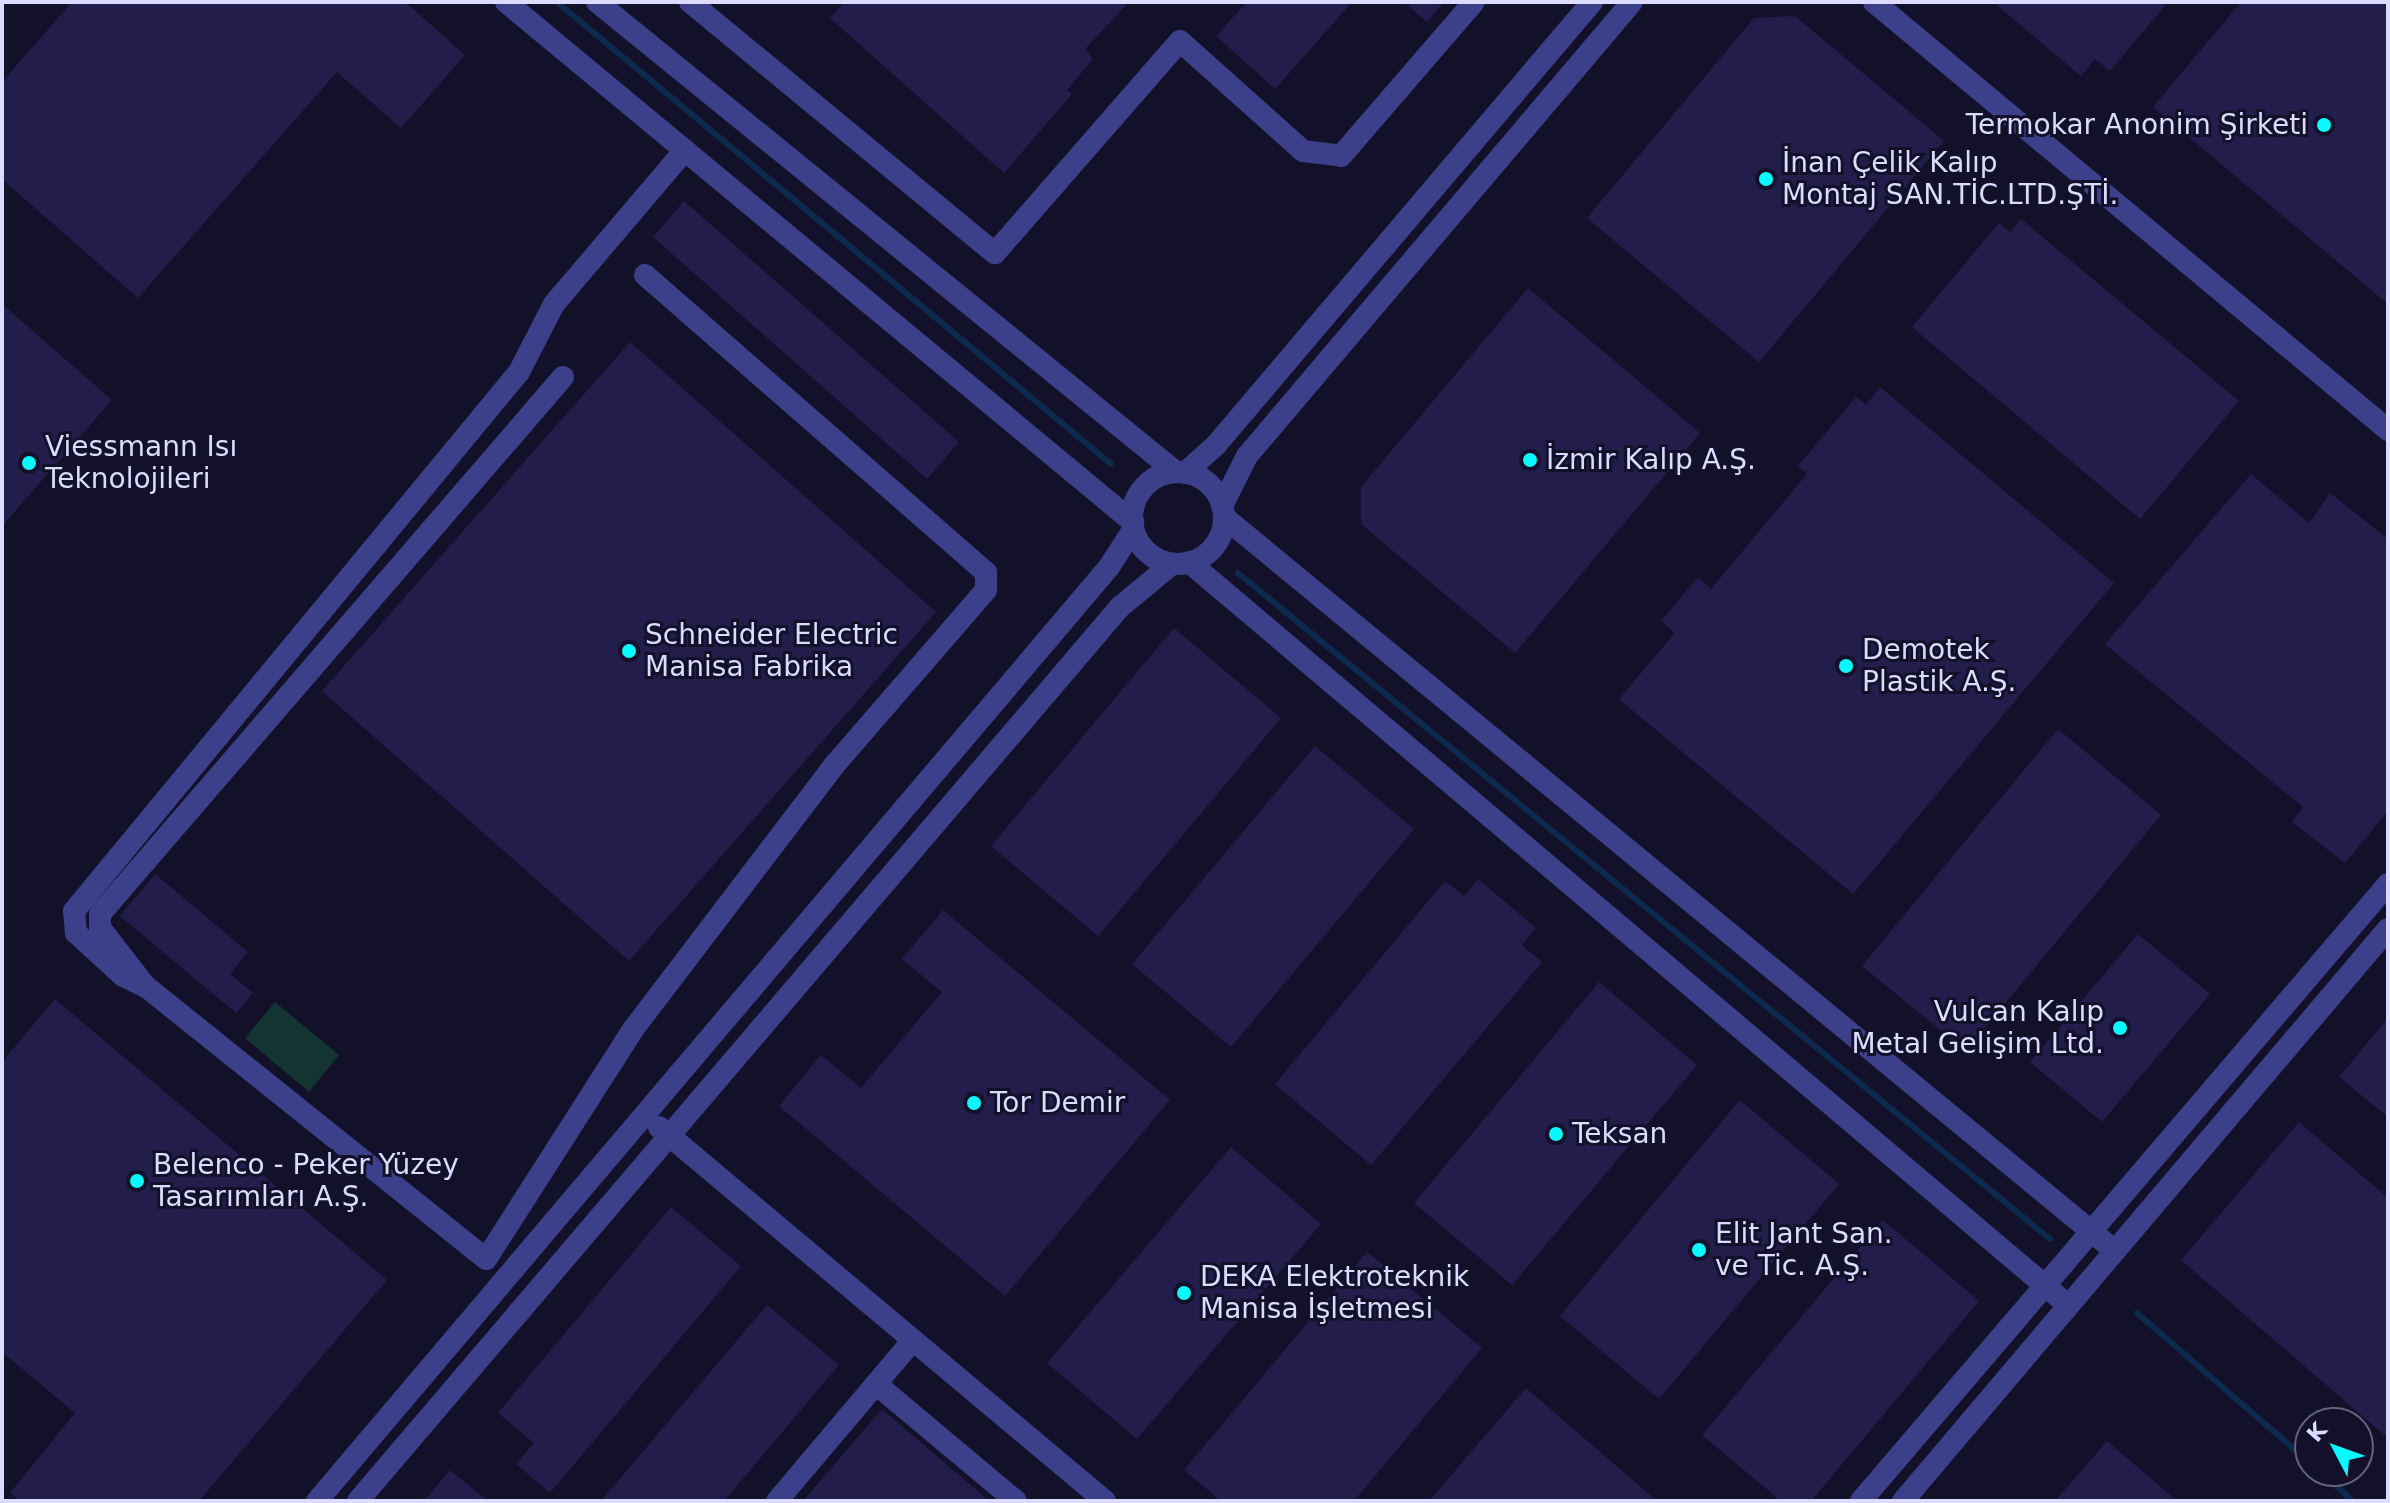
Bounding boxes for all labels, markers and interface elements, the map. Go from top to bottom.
place label: Termokar Anonim Şirketi [1966,108,2308,142]
marker: Termokar Anonim Şirketi [2315,116,2333,134]
place label: İnan Çelik Kalıp Montaj SAN.TİC.LTD.ŞTİ. [1782,146,2118,212]
marker: İnan Çelik Kalıp Montaj SAN.TİC.LTD.ŞTİ. [1757,170,1775,188]
place label: Viessmann Isı Teknolojileri [45,430,237,496]
place label: İzmir Kalıp A.Ş. [1546,443,1756,477]
marker: İzmir Kalıp A.Ş. [1521,451,1539,469]
marker: Viessmann Isı Teknolojileri [20,454,38,472]
place label: Schneider Electric Manisa Fabrika [645,618,898,684]
place label: Demotek Plastik A.Ş. [1862,633,2017,699]
marker: Schneider Electric Manisa Fabrika [620,642,638,660]
marker: Demotek Plastik A.Ş. [1837,657,1855,675]
place label: Vulcan Kalıp Metal Gelişim Ltd. [1852,995,2104,1061]
marker: Vulcan Kalıp Metal Gelişim Ltd. [2111,1019,2129,1037]
place label: Tor Demir [990,1086,1125,1120]
marker: Tor Demir [965,1094,983,1112]
place label: Teksan [1572,1117,1667,1151]
marker: Teksan [1547,1125,1565,1143]
place label: Belenco - Peker Yüzey Tasarımları A.Ş. [153,1148,459,1214]
marker: Belenco - Peker Yüzey Tasarımları A.Ş. [128,1172,146,1190]
place label: Elit Jant San. ve Tic. A.Ş. [1715,1217,1893,1283]
marker: Elit Jant San. ve Tic. A.Ş. [1690,1241,1708,1259]
place label: DEKA Elektroteknik Manisa İşletmesi [1200,1260,1469,1326]
marker: DEKA Elektroteknik Manisa İşletmesi [1175,1284,1193,1302]
north arrow [2294,1407,2374,1487]
text: K [2302,1418,2332,1447]

